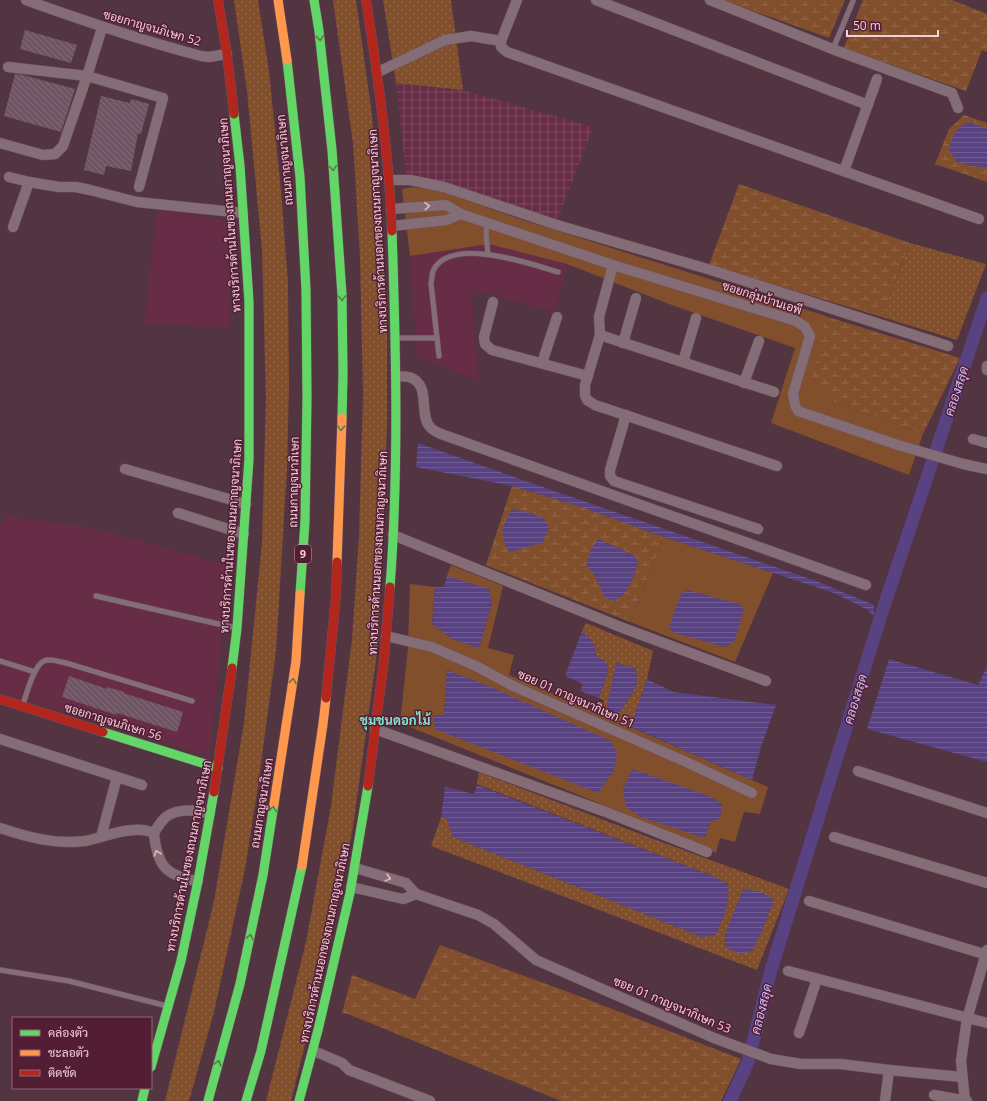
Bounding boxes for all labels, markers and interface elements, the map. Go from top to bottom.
street label: ซอยกาญจนภิเษก 52 [101,5,203,50]
scale bar [847,12,938,38]
text: 50 m [853,17,881,34]
one-way arrow [315,35,324,42]
street label: ถนนกาญจนาภิเษก [272,114,297,206]
street label: ทางบริการด้านในของถนนกาญจนาภิเษก [214,117,245,313]
street label: ทางบริการด้านนอกของถนนกาญจนาภิเษก [364,129,391,333]
one-way arrow [329,165,338,171]
one-way arrow [424,202,430,211]
street label: ซอยกลุ่มบ้านเอพี [720,277,804,319]
one-way arrow [337,295,346,301]
water label: คลองสลุด [939,363,974,419]
one-way arrow [337,425,345,431]
street label: ถนนกาญจนาภิเษก [284,436,303,528]
street label: ทางบริการด้านในของถนนกาญจนาภิเษก [215,438,246,634]
street label: ทางบริการด้านนอกของถนนกาญจนาภิเษก [364,450,391,655]
road number: 9 [295,545,311,563]
street label: ซอย 01 กาญจนากิเษก 51 [515,665,637,732]
water label: คลองสลุด [839,671,872,727]
one-way arrow [288,678,297,684]
street label: ซอยกาญจนภิเษก 56 [62,699,164,744]
district label: ชุมชนดอกไม้ [359,711,432,731]
street label: ถนนกาญจนาภิเษก [246,756,277,849]
street label: ทางบริการด้านในของถนนกาญจนาภิเษก [162,759,215,953]
one-way arrow [268,806,277,813]
street label: ทางบริการด้านนอกของถนนกาญจนาภิเษก [295,841,354,1045]
one-way arrow [154,850,162,857]
one-way arrow [384,873,391,882]
one-way arrow [245,934,253,940]
street label: ซอย 01 กาญจนากิเษก 53 [611,972,734,1037]
water label: คลองสลุด [746,981,777,1037]
legend [12,1017,152,1089]
text: คล่องตัว [48,1024,88,1041]
text: ชะลอตัว [48,1044,89,1061]
one-way arrow [213,1060,222,1067]
text: ติดขัด [48,1064,77,1081]

